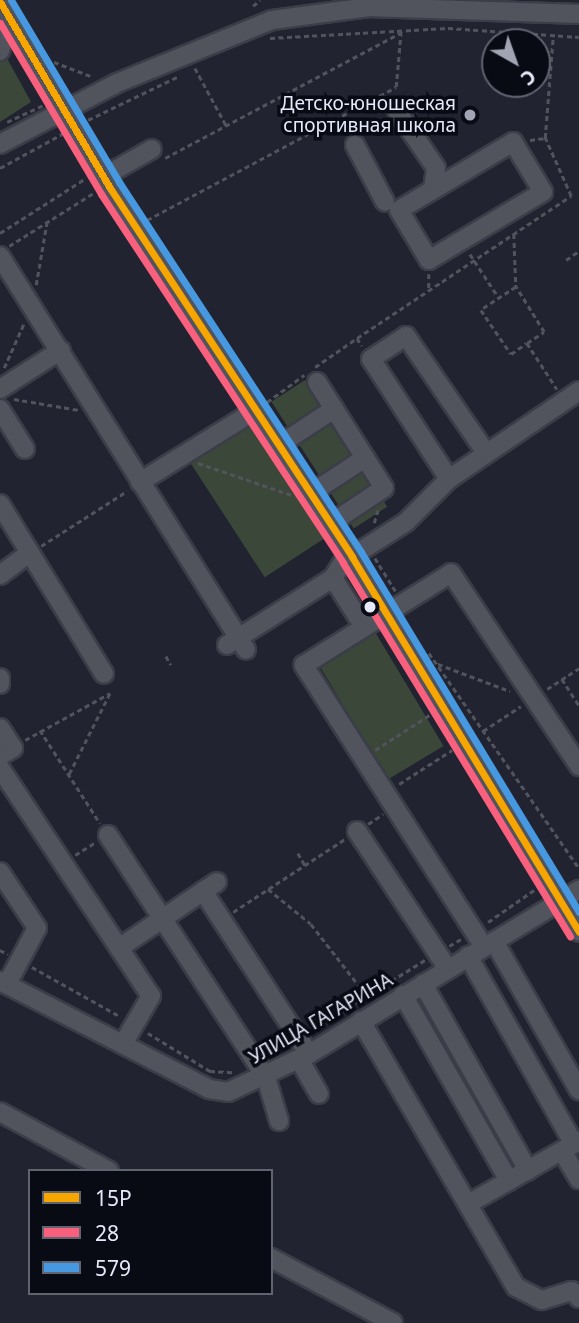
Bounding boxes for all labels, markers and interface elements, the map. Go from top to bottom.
north arrow [481,28,551,98]
text: С [515,64,541,91]
place label: Детско-юношеская спортивная школа [281,93,456,137]
marker: Детско-юношеская спортивная школа [462,107,478,123]
unlabelled marker [363,600,377,614]
street label: УЛИЦА ГАГАРИНА [245,969,397,1069]
legend [28,1169,273,1295]
text: 15Р [95,1184,132,1212]
text: 28 [95,1219,119,1247]
text: 579 [95,1254,131,1282]

